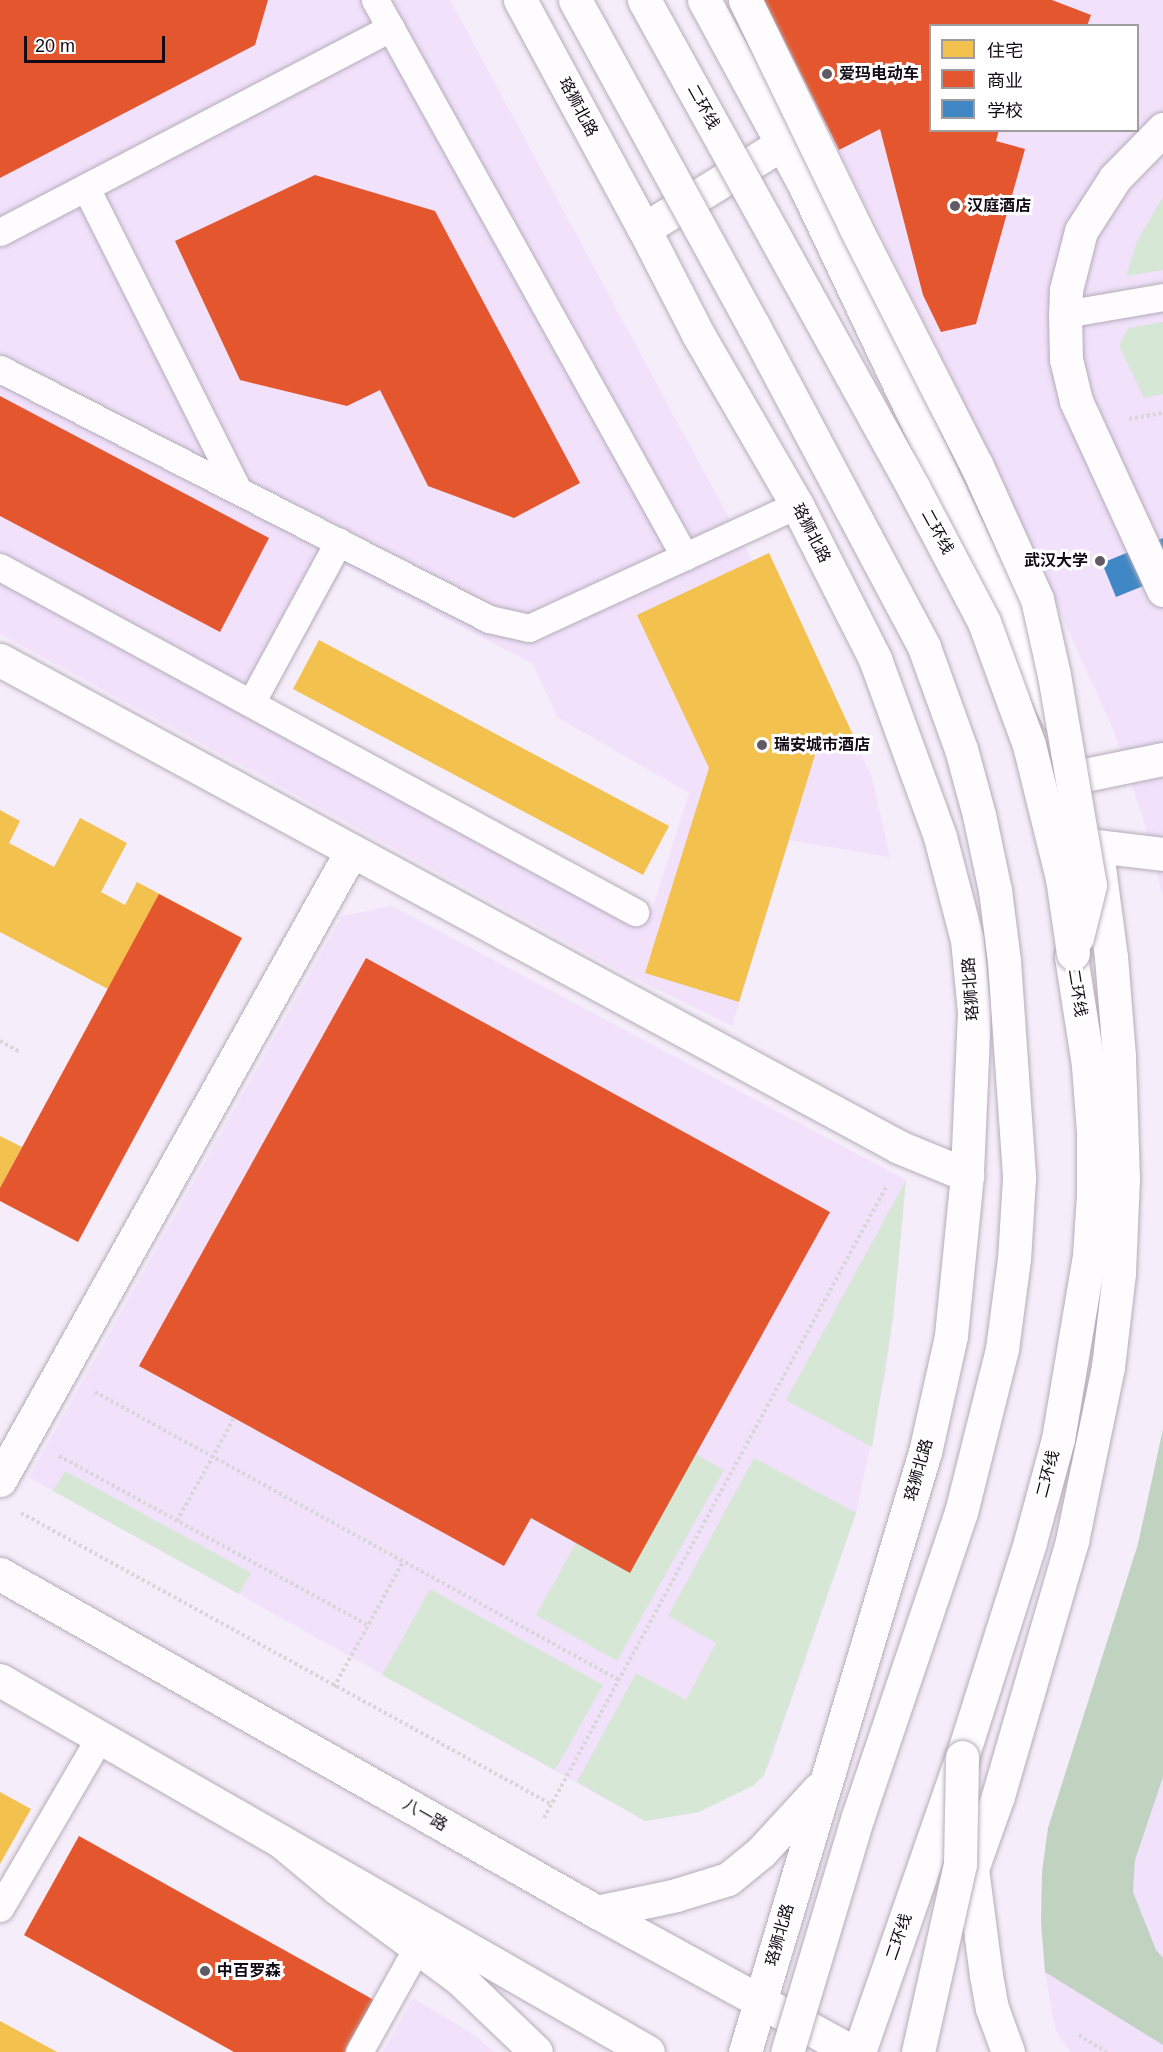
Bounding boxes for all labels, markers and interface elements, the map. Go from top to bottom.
scale bar [27,24,168,62]
legend [929,24,1139,132]
text: 20 m [35,36,75,56]
text: 住宅 [987,41,1023,61]
place label: 爱玛电动车 [839,64,919,84]
marker: 爱玛电动车 [820,67,834,81]
text: 商业 [987,71,1023,91]
street label: 珞狮北路 [555,74,601,140]
street label: 二环线 [683,81,723,133]
text: 学校 [987,101,1023,121]
place label: 汉庭酒店 [967,196,1031,216]
marker: 汉庭酒店 [948,199,962,213]
street label: 珞狮北路 [788,500,834,566]
street label: 二环线 [917,506,957,558]
place label: 武汉大学 [1024,551,1088,571]
marker: 武汉大学 [1093,554,1107,568]
place label: 瑞安城市酒店 [774,735,870,755]
marker: 瑞安城市酒店 [755,738,769,752]
street label: 珞狮北路 [959,956,983,1022]
street label: 二环线 [1064,968,1090,1018]
street label: 珞狮北路 [901,1437,937,1503]
street label: 二环线 [1033,1448,1063,1500]
street label: 八一路 [399,1795,451,1835]
street label: 珞狮北路 [762,1902,798,1968]
street label: 二环线 [882,1911,916,1963]
place label: 中百罗森 [217,1961,281,1981]
marker: 中百罗森 [198,1964,212,1978]

